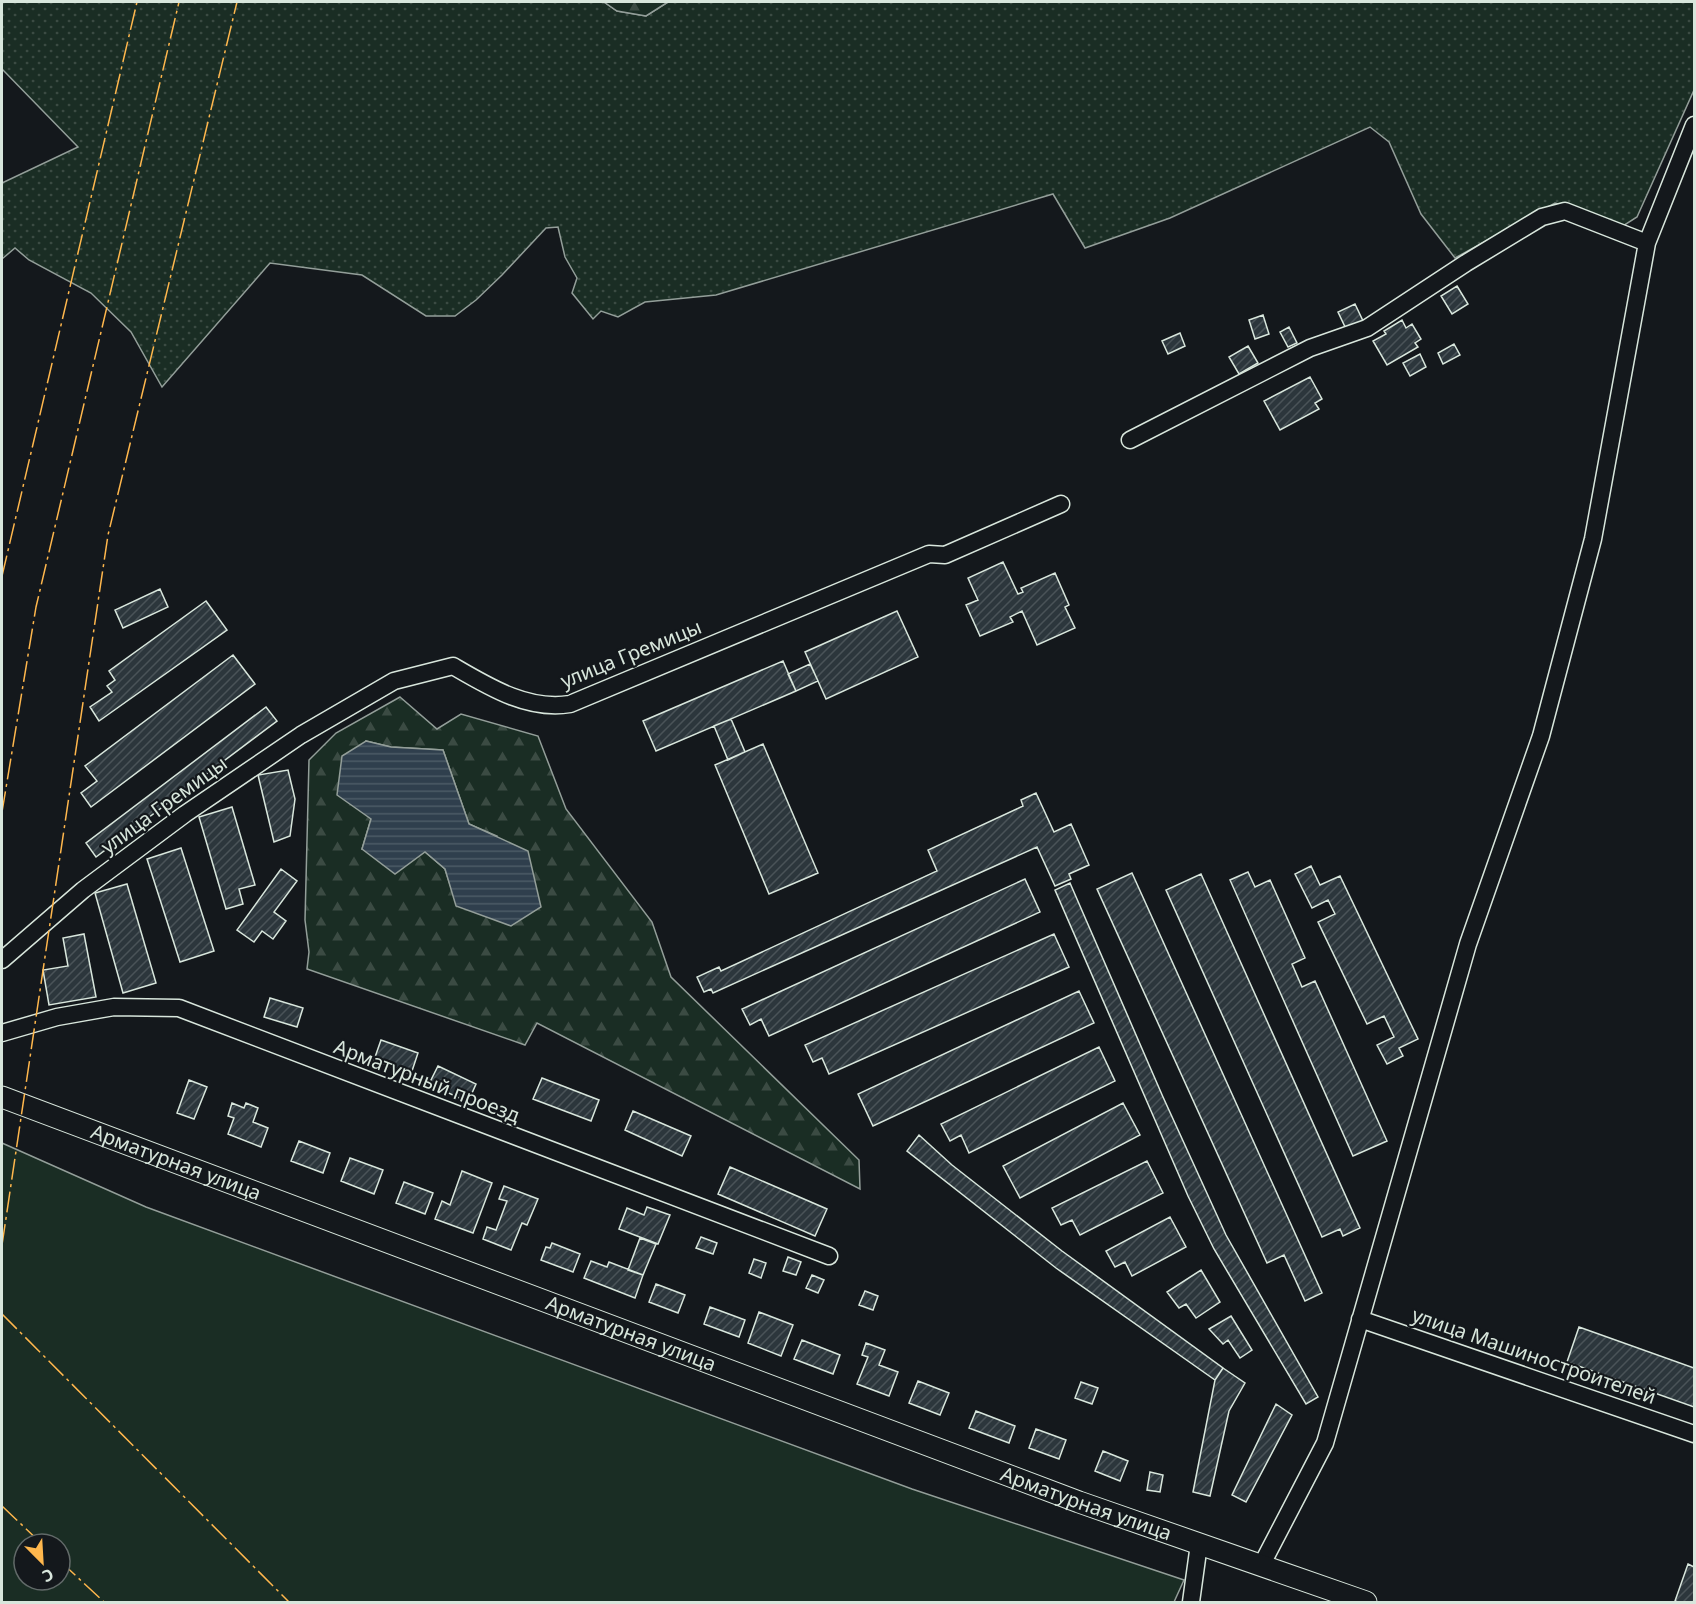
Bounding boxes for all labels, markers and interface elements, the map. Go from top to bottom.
street label: улица Гремицы [556,613,705,694]
street label: улица Гремицы [95,750,232,860]
street label: Арматурный проезд [330,1033,524,1128]
street label: Арматурная улица [87,1118,265,1206]
street label: Арматурная улица [542,1289,720,1377]
street label: улица Машиностроителей [1408,1301,1660,1410]
street label: Арматурная улица [997,1460,1175,1546]
north arrow [12,1532,72,1592]
text: С [39,1564,57,1588]

